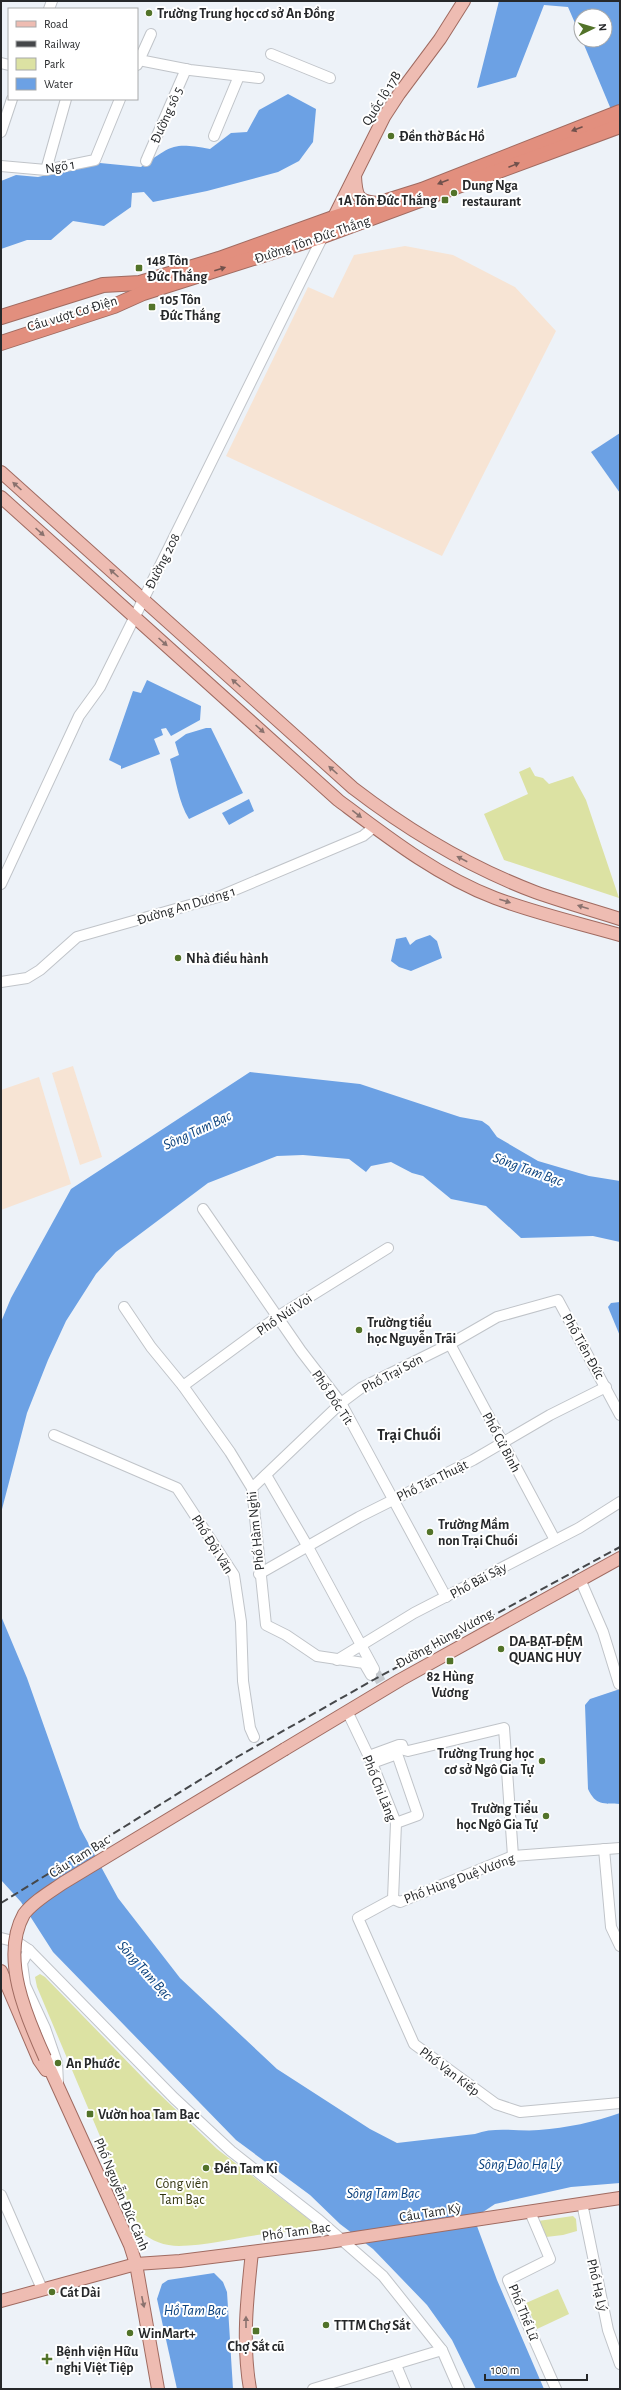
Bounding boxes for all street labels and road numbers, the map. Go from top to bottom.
street label: Quốc lộ 17B [359,68,404,128]
street label: Đường sô 5 [148,85,186,146]
street label: Ngõ 1 [44,158,76,176]
street label: Đường Tôn Đức Thắng [252,213,372,266]
street label: Cầu vượt Cơ Điện [25,293,119,334]
street label: Đường 208 [143,531,183,592]
street label: Đường An Dương 1 [135,884,237,928]
street label: Phố Núi Voi [254,1290,315,1338]
street label: Phố Tiên Đức [559,1311,608,1382]
street label: Phố Trại Sơn [359,1351,425,1396]
street label: Phố Đốc Tít [309,1367,357,1428]
street label: Phố Cử Bình [479,1410,524,1475]
street label: Phố Tán Thuật [394,1456,471,1504]
street label: Phố Hàm Nghi [244,1491,267,1571]
street label: Phố Đội Văn [189,1512,237,1576]
street label: Phố Bãi Sậy [447,1559,509,1602]
street label: Đường Hùng Vương [394,1606,496,1671]
street label: Phố Chi Lăng [359,1753,400,1824]
street label: Cầu Tam Bạc [46,1832,113,1881]
street label: Phố Hùng Duệ Vương [402,1850,517,1907]
street label: Phố Vạn Kiếp [417,2044,483,2099]
street label: Phố Nguyễn Đức Cảnh [91,2135,153,2253]
street label: Cầu Tam Kỳ [398,2200,462,2225]
street label: Phố Tam Bạc [261,2219,332,2244]
street label: Phố Hạ Lý [584,2257,611,2313]
street label: Phố Thế Lữ [505,2282,542,2343]

